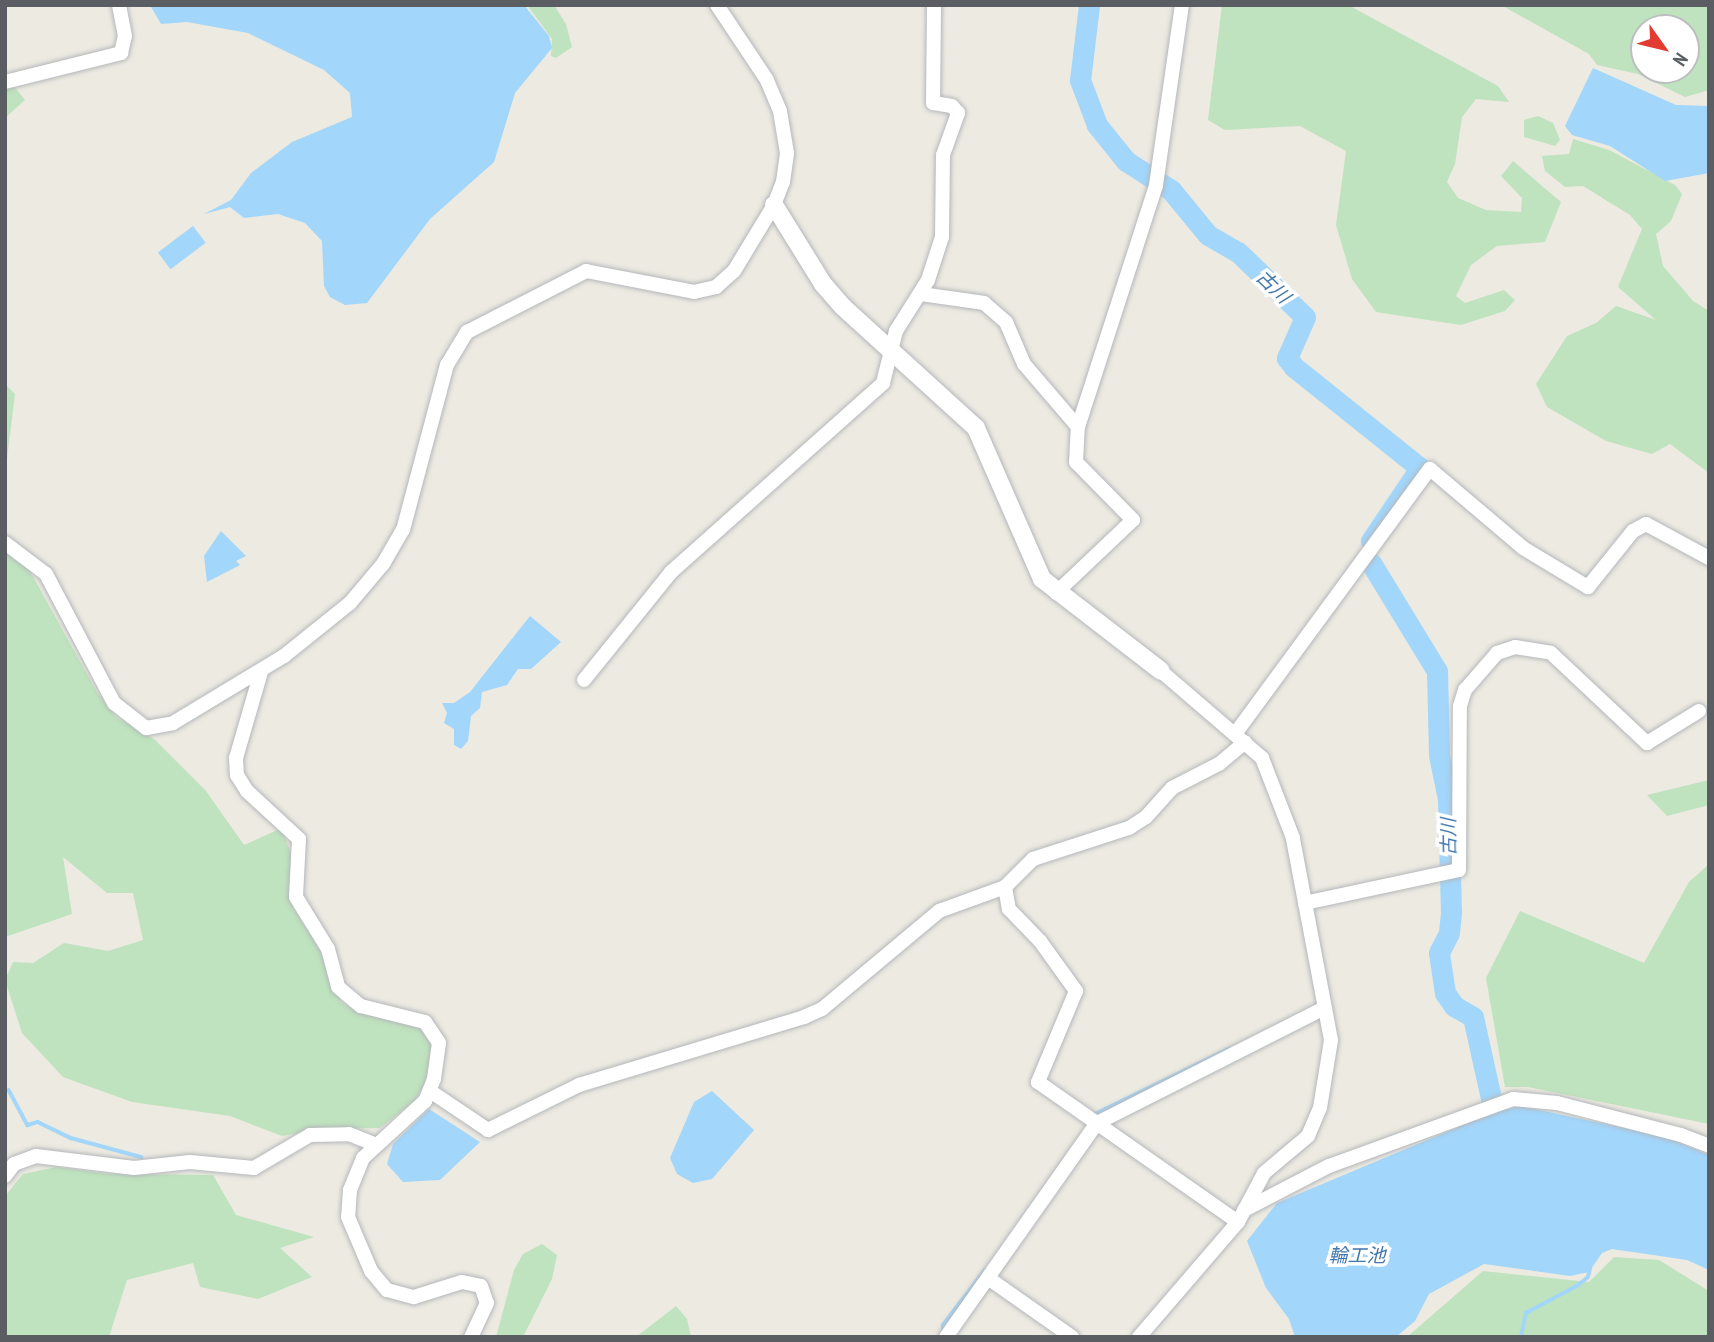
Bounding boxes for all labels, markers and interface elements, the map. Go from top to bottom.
north arrow [1630,14,1700,84]
text: N [1668,49,1694,71]
water label: 古川 [1251,266,1295,308]
water label: 古川 [1437,818,1461,856]
water label: 輪工池 [1329,1245,1385,1267]

